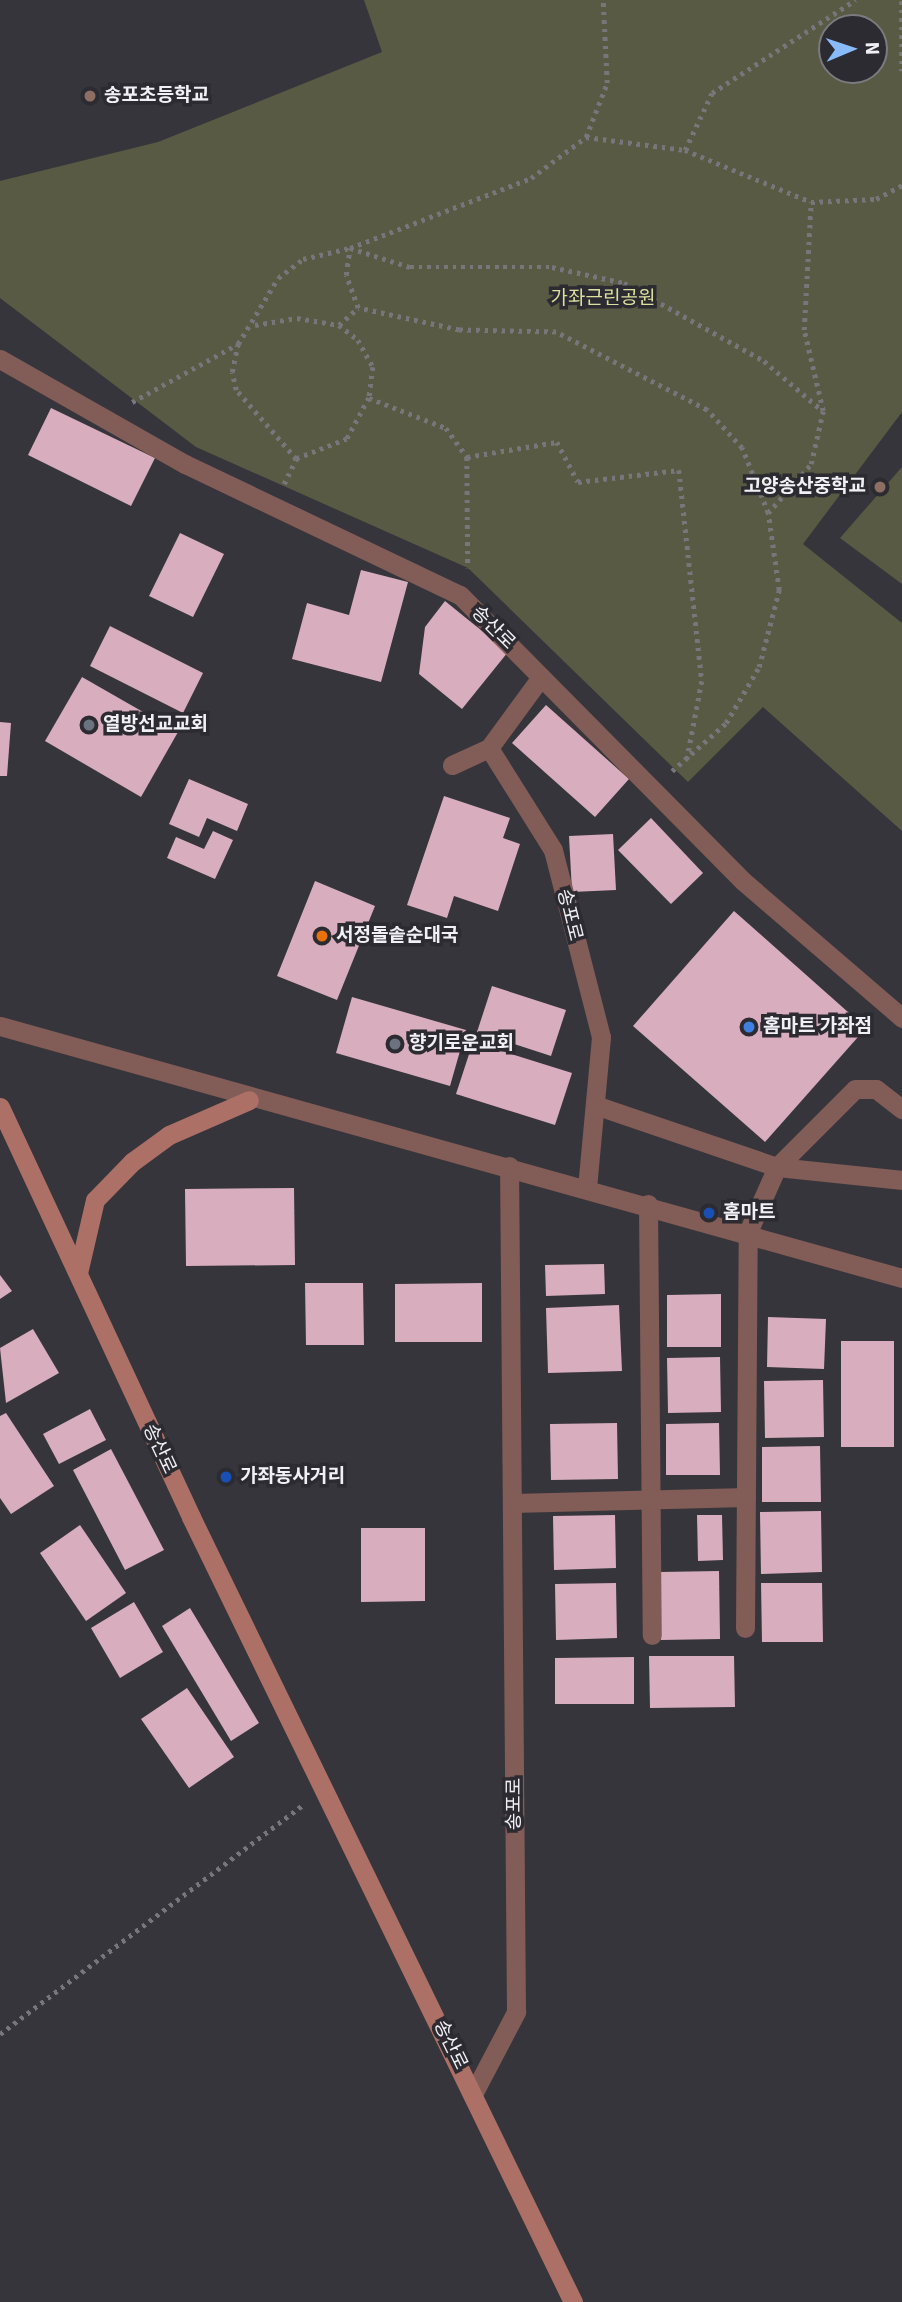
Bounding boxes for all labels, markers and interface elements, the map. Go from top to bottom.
north arrow [818,14,888,84]
text: N [860,41,884,55]
place label: 송포초등학교 [104,85,209,107]
marker: 송포초등학교 [82,88,98,104]
park label: 가좌근린공원 [551,288,655,310]
place label: 고양송산중학교 [744,476,866,498]
marker: 고양송산중학교 [872,479,888,495]
street label: 송산로 [466,601,520,655]
place label: 열방선교교회 [103,714,208,736]
marker: 열방선교교회 [81,717,97,733]
street label: 송포로 [552,887,586,943]
place label: 서정돌솥순대국 [336,925,458,947]
marker: 서정돌솥순대국 [314,928,330,944]
place label: 홈마트 가좌점 [763,1016,872,1038]
marker: 홈마트 가좌점 [741,1019,757,1035]
place label: 향기로운교회 [409,1033,514,1055]
marker: 향기로운교회 [387,1036,403,1052]
place label: 홈마트 [723,1202,775,1224]
marker: 홈마트 [701,1205,717,1221]
street label: 송산로 [138,1420,180,1478]
place label: 가좌동사거리 [240,1466,345,1488]
marker: 가좌동사거리 [218,1469,234,1485]
street label: 송포로 [504,1778,526,1830]
street label: 송산로 [428,2016,472,2074]

